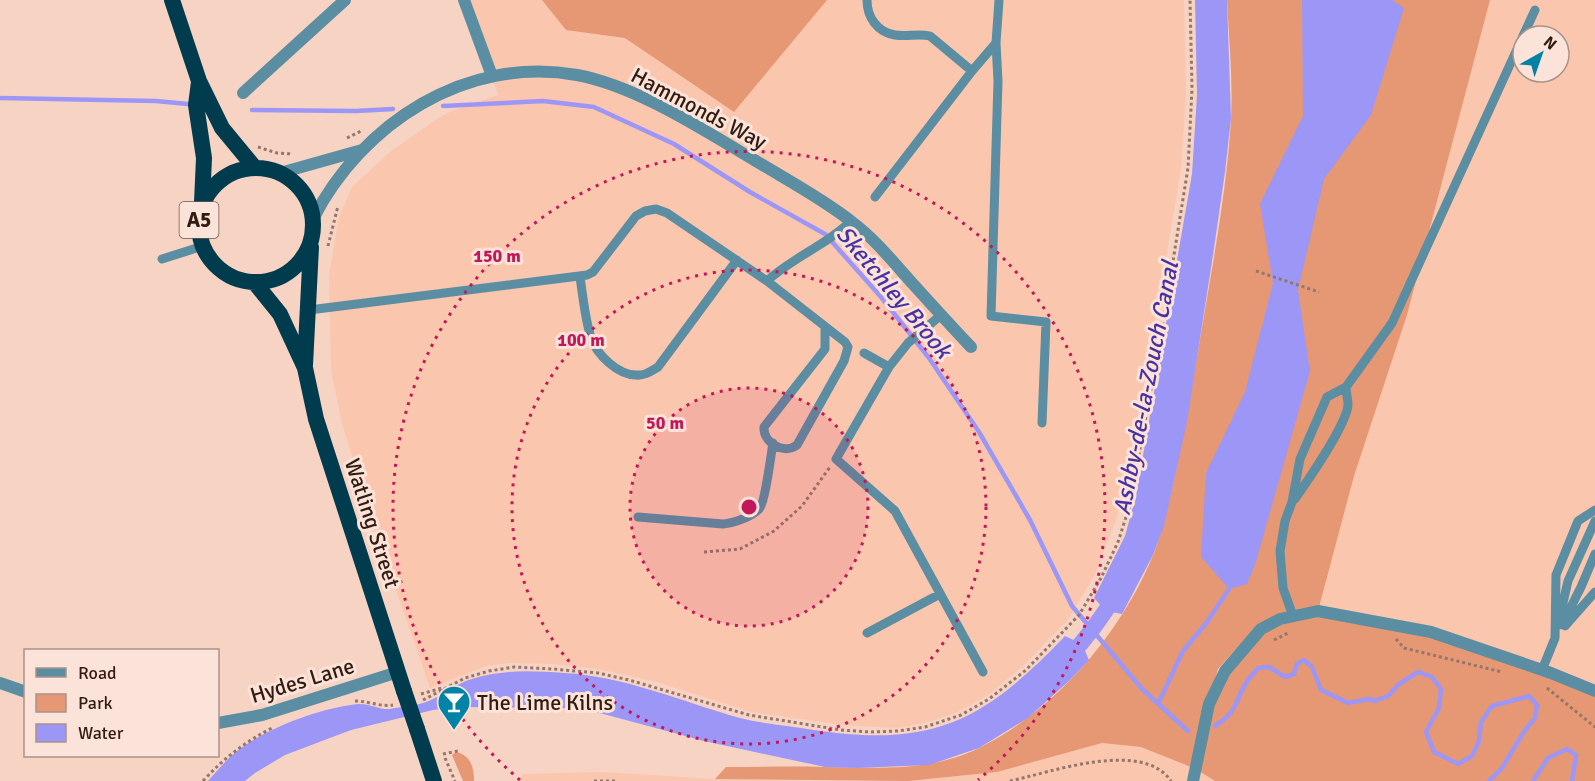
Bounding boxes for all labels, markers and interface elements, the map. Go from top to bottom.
north arrow [1511,24,1571,84]
text: N [1539,32,1561,55]
street label: Hammonds Way [626,61,772,156]
road number: A5 [180,202,218,238]
water label: Sketchley Brook [830,220,959,366]
text: 150 m [473,245,521,267]
water label: Ashby-de-la-Zouch Canal [1107,257,1186,517]
text: 100 m [557,329,605,351]
text: 50 m [646,412,684,434]
street label: Watling Street [339,455,406,592]
centre of rings [739,497,759,517]
legend [24,649,219,757]
street label: Hydes Lane [247,652,358,709]
text: Road [78,662,117,684]
bar icon: The Lime Kilns [436,684,472,731]
place label: The Lime Kilns [477,689,613,716]
text: Park [78,692,113,714]
text: Water [78,722,124,744]

